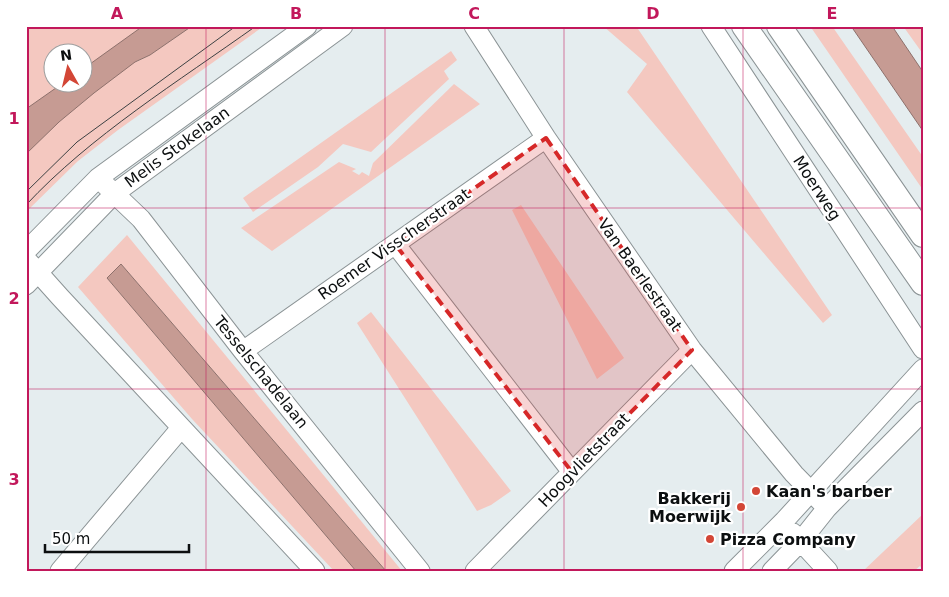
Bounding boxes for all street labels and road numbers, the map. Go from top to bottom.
street label: Melis Stokelaan [121,103,233,191]
street label: Moerweg [789,152,845,224]
street label: Roemer Visscherstraat [314,184,474,304]
street label: Van Baerlestraat [594,215,686,335]
street label: Tesselschadelaan [209,311,312,432]
street label: Hoogvlietstraat [534,409,634,511]

